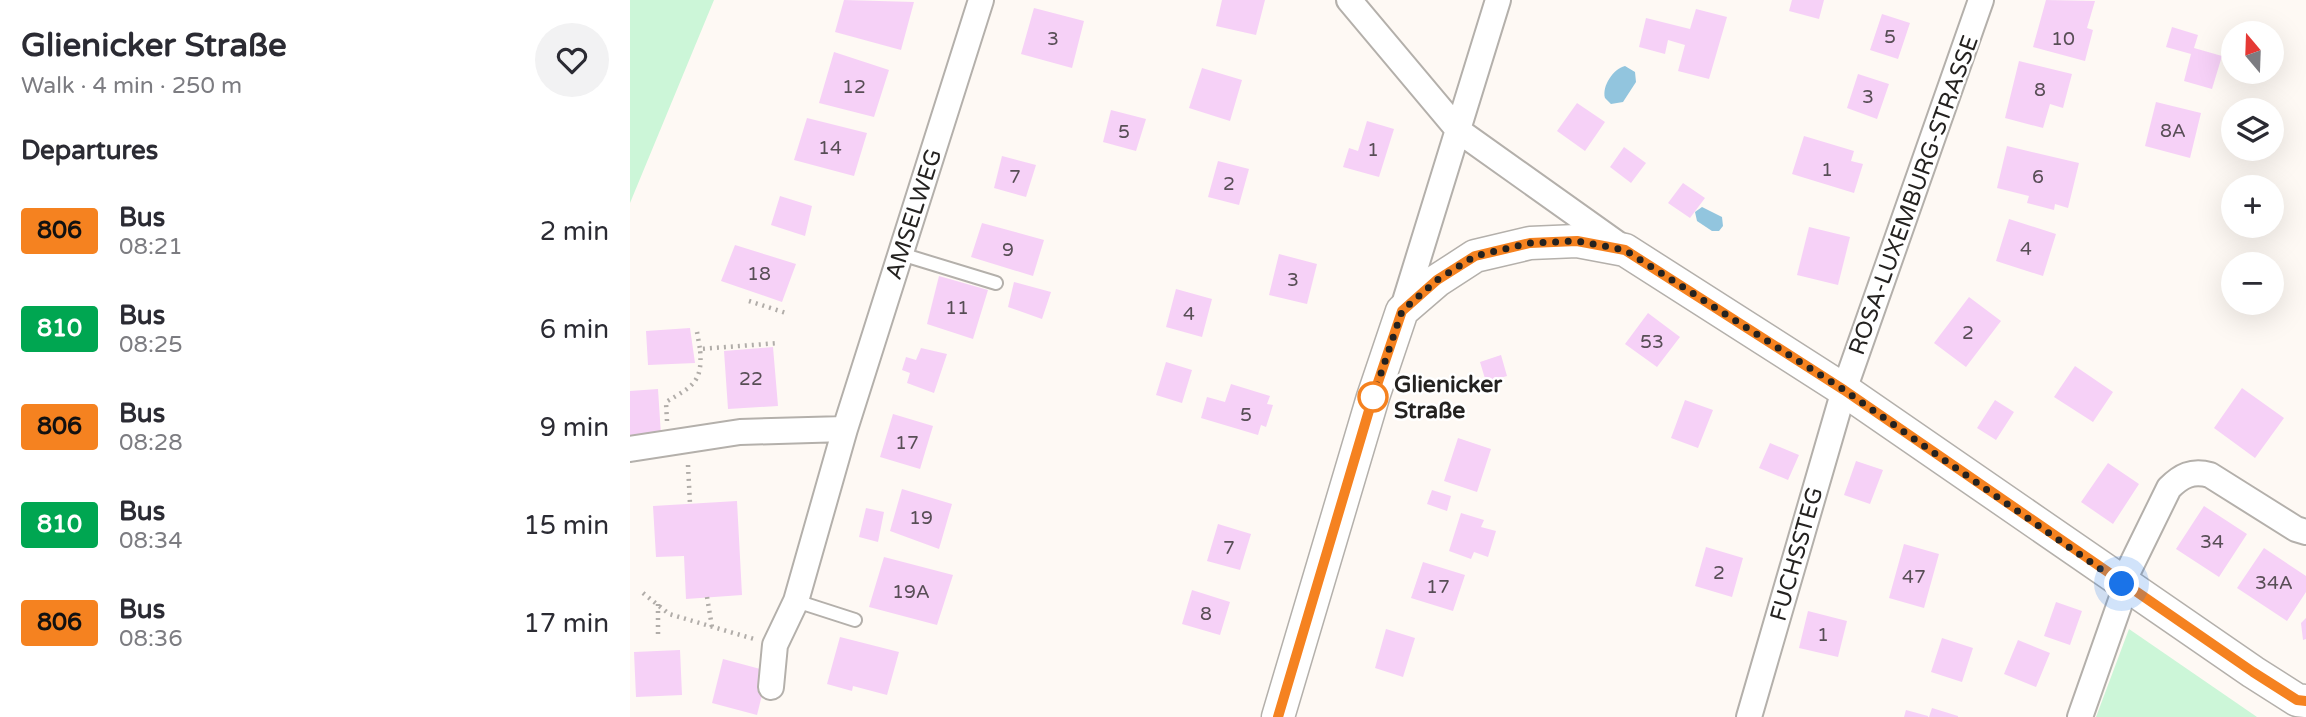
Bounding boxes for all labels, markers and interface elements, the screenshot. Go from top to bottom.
north arrow [2221,21,2284,84]
map controls [2221,21,2284,315]
button: heart [535,23,609,97]
text: Glienicker Straße [21,26,287,65]
house number: 5 [1884,26,1896,48]
house number: 3 [1047,28,1059,50]
house number: 10 [2051,28,2075,50]
street label: ROSA-LUXEMBURG-STRASSE [1843,32,1985,359]
text: Walk · 4 min · 250 m [21,72,242,100]
house number: 12 [842,76,866,98]
house number: 8 [2034,79,2046,101]
house number: 3 [1862,86,1874,108]
button: layers [2221,98,2284,161]
house number: 8A [2160,120,2186,142]
house number: 5 [1118,121,1130,143]
text: Departures [21,135,158,166]
house number: 14 [818,137,842,159]
house number: 1 [1367,139,1379,161]
street label: AMSELWEG [880,145,948,283]
house number: 1 [1821,159,1833,181]
house number: 7 [1009,166,1021,188]
house number: 6 [2032,166,2044,188]
house number: 2 [1223,173,1235,195]
button: + [2221,175,2284,238]
text: Bus [119,202,165,233]
text: 806 [37,216,82,245]
text: 2 min [540,216,609,247]
text: 08:21 [119,233,183,261]
house number: 4 [2020,238,2032,260]
house number: 9 [1002,239,1014,261]
button: − [2221,252,2284,315]
house number: 18 [747,263,771,285]
house number: 3 [1287,269,1299,291]
house number: 11 [945,297,969,319]
text: Bus [119,300,165,331]
house number: 4 [1183,303,1195,325]
text: 810 [37,314,82,343]
text: 6 min [540,314,609,345]
house number: 2 [1962,322,1974,344]
text: 08:25 [119,331,183,359]
house number: 53 [1640,331,1664,353]
house number: 22 [739,368,763,390]
place label: Glienicker Straße [1394,371,1503,425]
marker: Glienicker Straße [1358,382,1388,412]
text: Bus [119,398,165,429]
house number: 5 [1240,404,1252,426]
text: 806 [37,412,82,441]
text: 9 min [540,412,609,443]
text: 08:28 [119,429,183,457]
house number: 17 [895,432,919,454]
street label: FUCHSSTEG [1764,484,1829,625]
text: Bus [119,496,165,527]
house number: 19 [909,507,933,529]
text: 810 [37,510,82,539]
text: 15 min [523,510,609,541]
text: 08:34 [119,527,183,555]
house number: 34 [2200,531,2224,553]
house number: 7 [1223,537,1235,559]
house number: 2 [1713,562,1725,584]
house number: 47 [1902,566,1926,588]
your location [2104,566,2139,601]
house number: 34A [2255,572,2293,594]
house number: 17 [1426,576,1450,598]
house number: 19A [892,581,930,603]
text: Bus [119,594,165,625]
house number: 8 [1200,603,1212,625]
text: 806 [37,608,82,637]
text: 17 min [523,608,609,639]
house number: 1 [1817,624,1829,646]
text: 08:36 [119,625,183,653]

